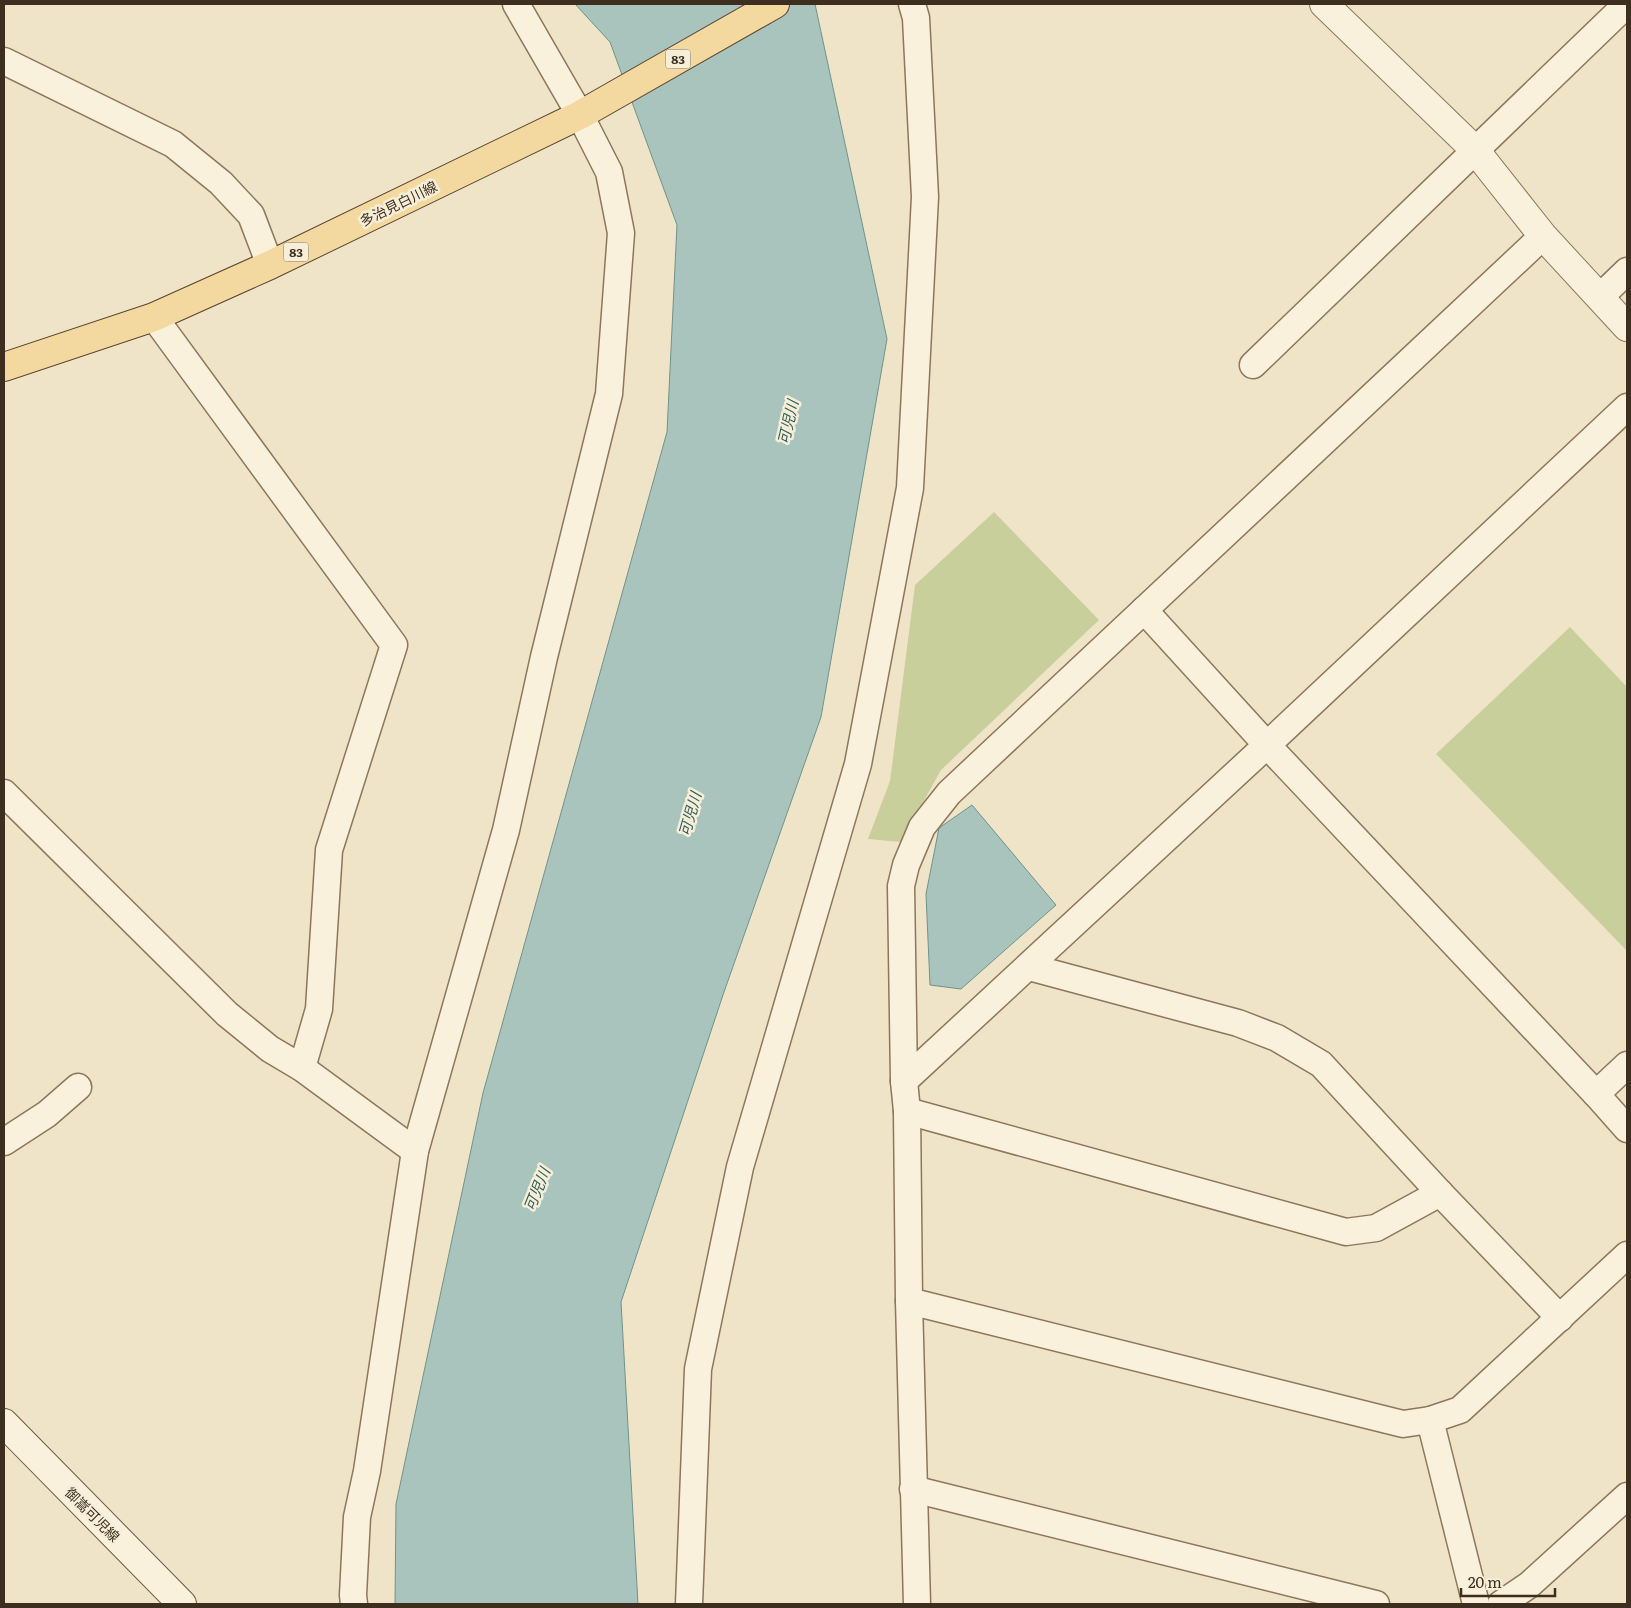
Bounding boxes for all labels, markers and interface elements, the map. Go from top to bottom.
road number: 83 [666,50,690,68]
street label: 多治見白川線 [356,176,440,230]
road number: 83 [284,242,308,262]
water label: 可児川 [771,396,804,447]
water label: 可児川 [672,787,707,839]
water label: 可児川 [517,1162,556,1214]
street label: 御嵩可児線 [61,1482,125,1546]
scale bar [1461,1566,1555,1598]
text: 20 m [1468,1570,1502,1593]

